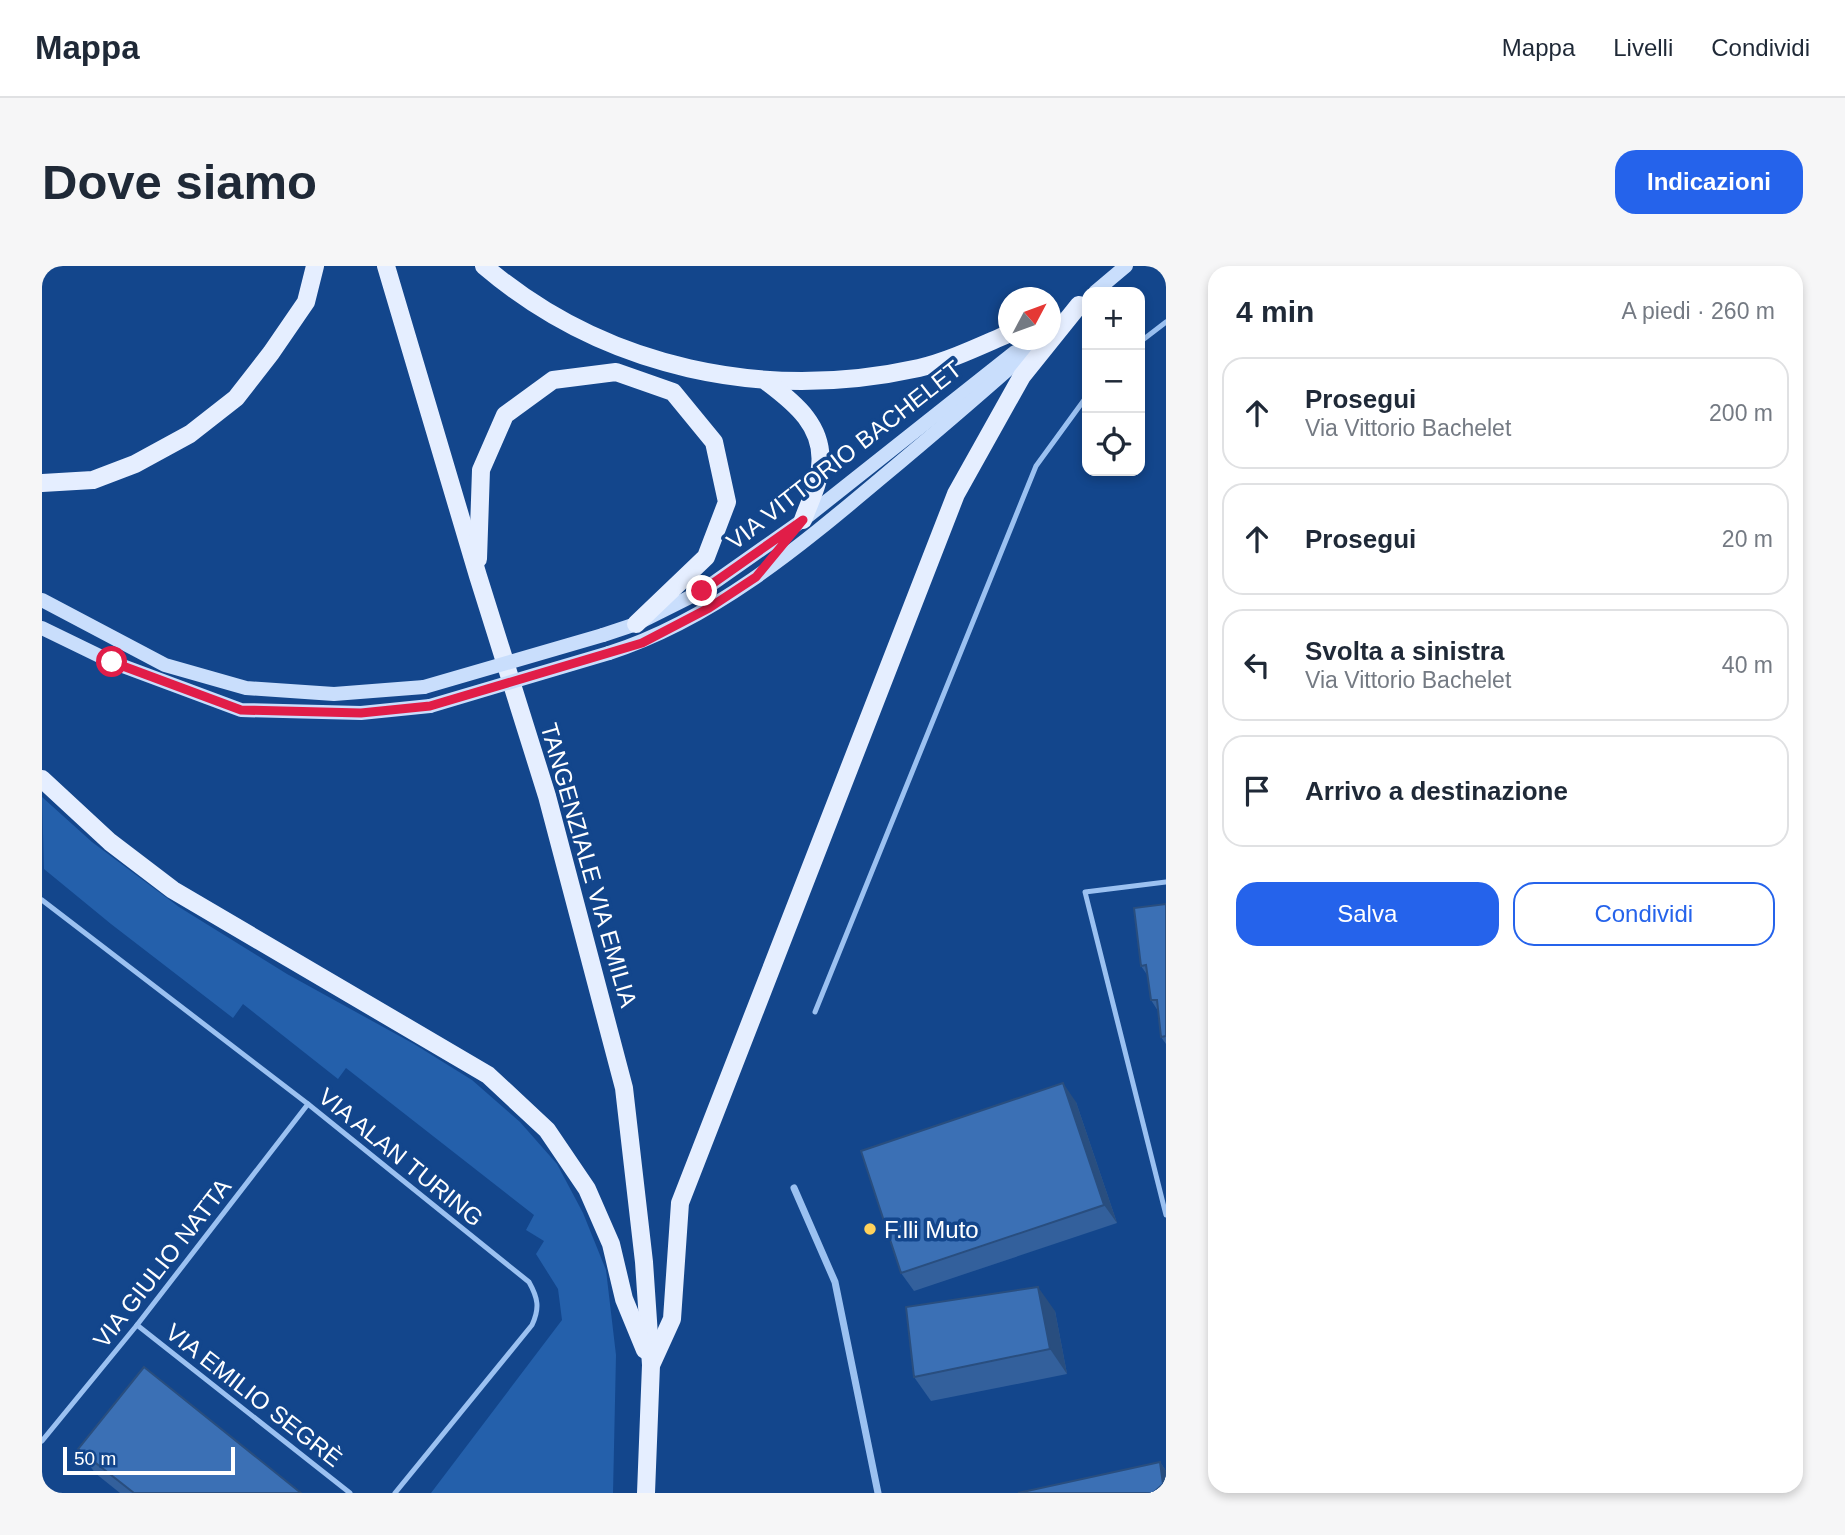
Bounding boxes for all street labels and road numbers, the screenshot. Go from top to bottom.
street label: VIA VITTORIO BACHELET [721,355,967,555]
street label: TANGENZIALE VIA EMILIA [535,720,643,1010]
street label: VIA ALAN TURING [313,1082,489,1232]
street label: VIA GIULIO NATTA [88,1173,236,1353]
street label: VIA EMILIO SEGRÈ [161,1318,347,1472]

